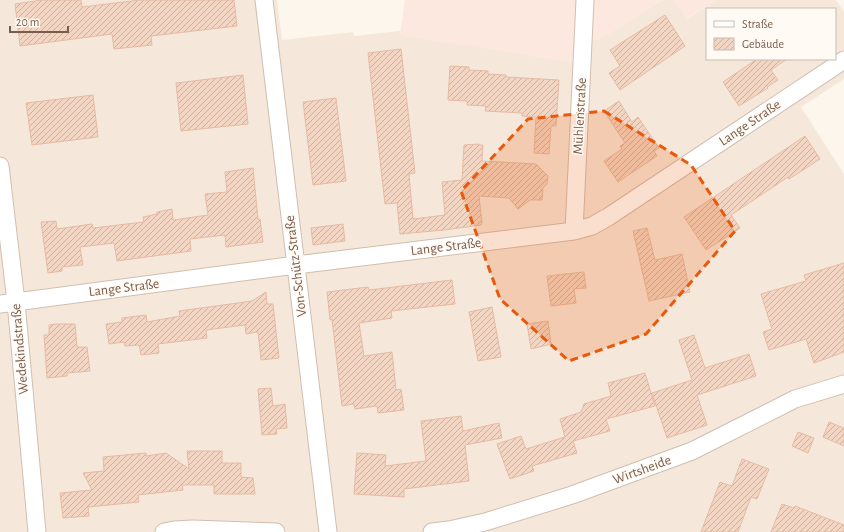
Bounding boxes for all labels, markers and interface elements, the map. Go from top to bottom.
scale bar [10,8,68,34]
legend [706,8,836,60]
text: 20 m [16,16,39,28]
text: Straße [742,18,773,30]
text: Gebäude [742,38,784,50]
street label: Mühlenstraße [571,77,589,155]
street label: Lange Straße [717,97,783,149]
street label: Von-Schütz-Straße [283,214,309,318]
street label: Lange Straße [410,236,482,258]
street label: Lange Straße [88,277,160,299]
street label: Wedekindstraße [9,303,31,395]
street label: Wirtsheide [611,453,673,487]

